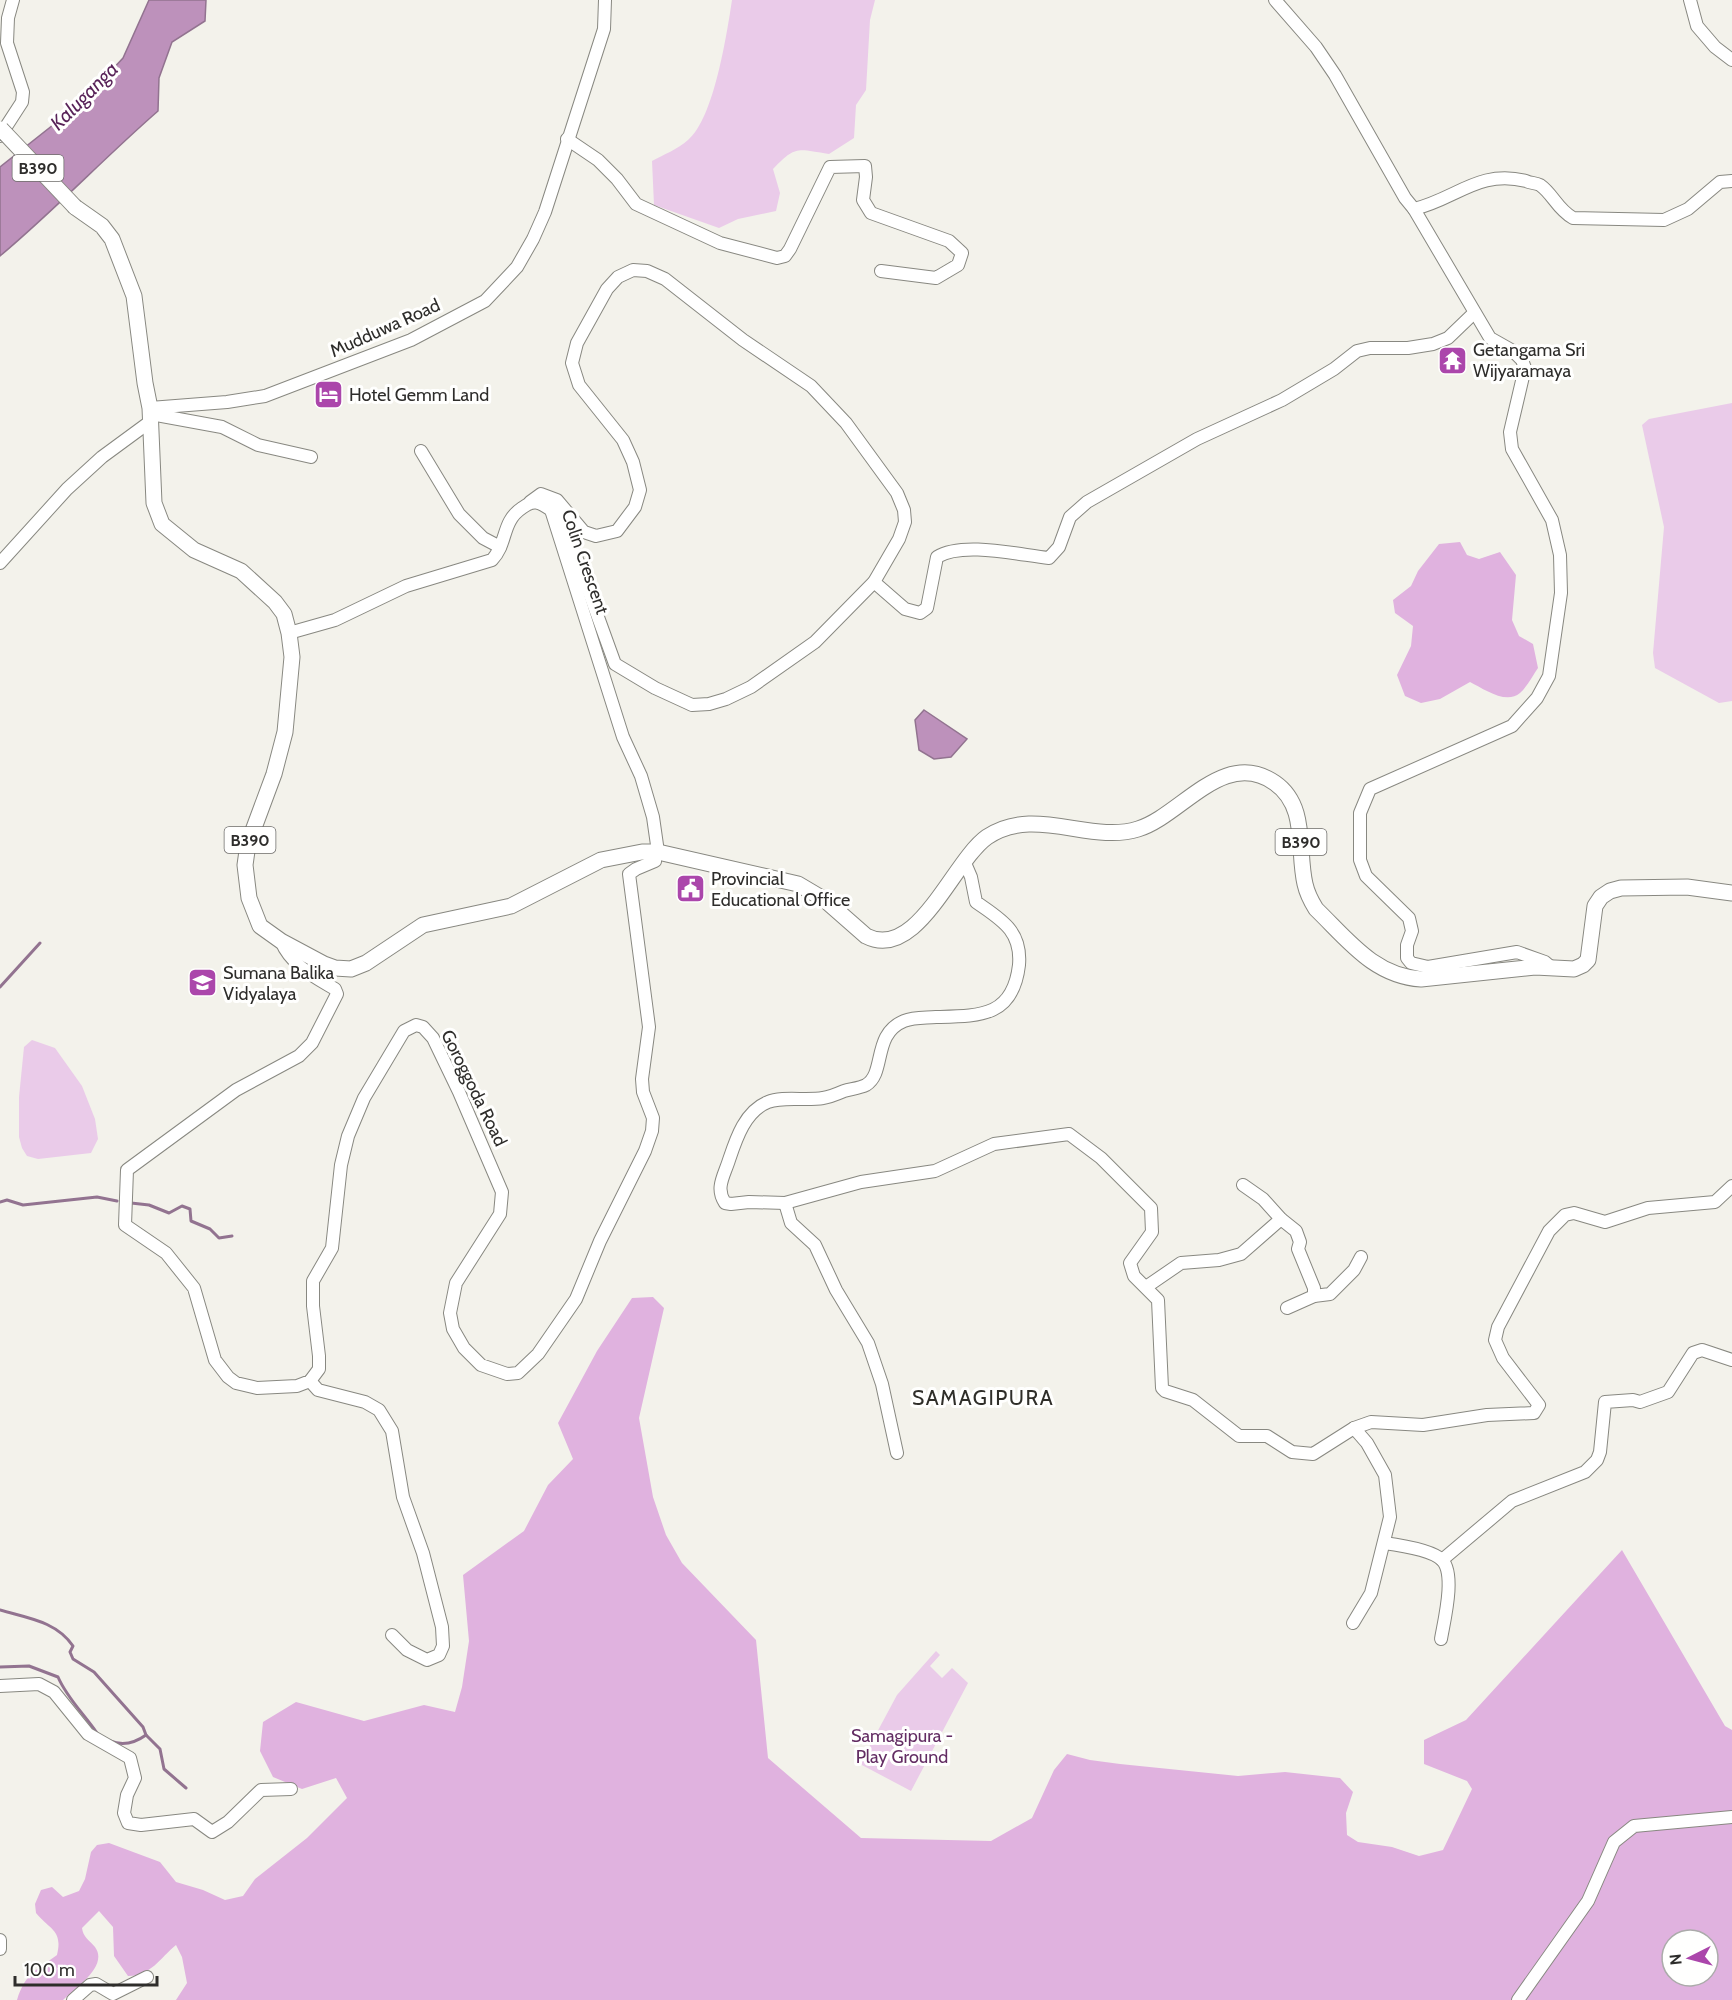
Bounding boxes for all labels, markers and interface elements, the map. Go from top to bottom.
water label: Kaluganga [45,57,123,135]
road number: B390 [12,155,63,181]
street label: Mudduwa Road [327,294,443,362]
place label: Getangama Sri Wijyaramaya [1473,339,1585,382]
temple icon: Getangama Sri Wijyaramaya [1436,344,1468,376]
hotel icon: Hotel Gemm Land [312,379,344,411]
place label: Hotel Gemm Land [349,384,489,406]
street label: Colin Crescent [557,507,613,617]
road number: B390 [224,827,276,853]
road number: B390 [1276,829,1326,855]
place label: Provincial Educational Office [711,868,850,911]
public building icon: Provincial Educational Office [674,873,706,905]
place label: Sumana Balika Vidyalaya [223,962,334,1005]
school or university icon: Sumana Balika Vidyalaya [186,967,218,999]
street label: Goroggoda Road [436,1026,512,1150]
district label: SAMAGIPURA [912,1385,1054,1410]
park label: Samagipura - Play Ground [851,1725,953,1768]
north arrow [1660,1928,1720,1988]
scale bar [15,1949,158,1987]
text: N [1666,1953,1686,1966]
text: 100 m [24,1959,75,1981]

